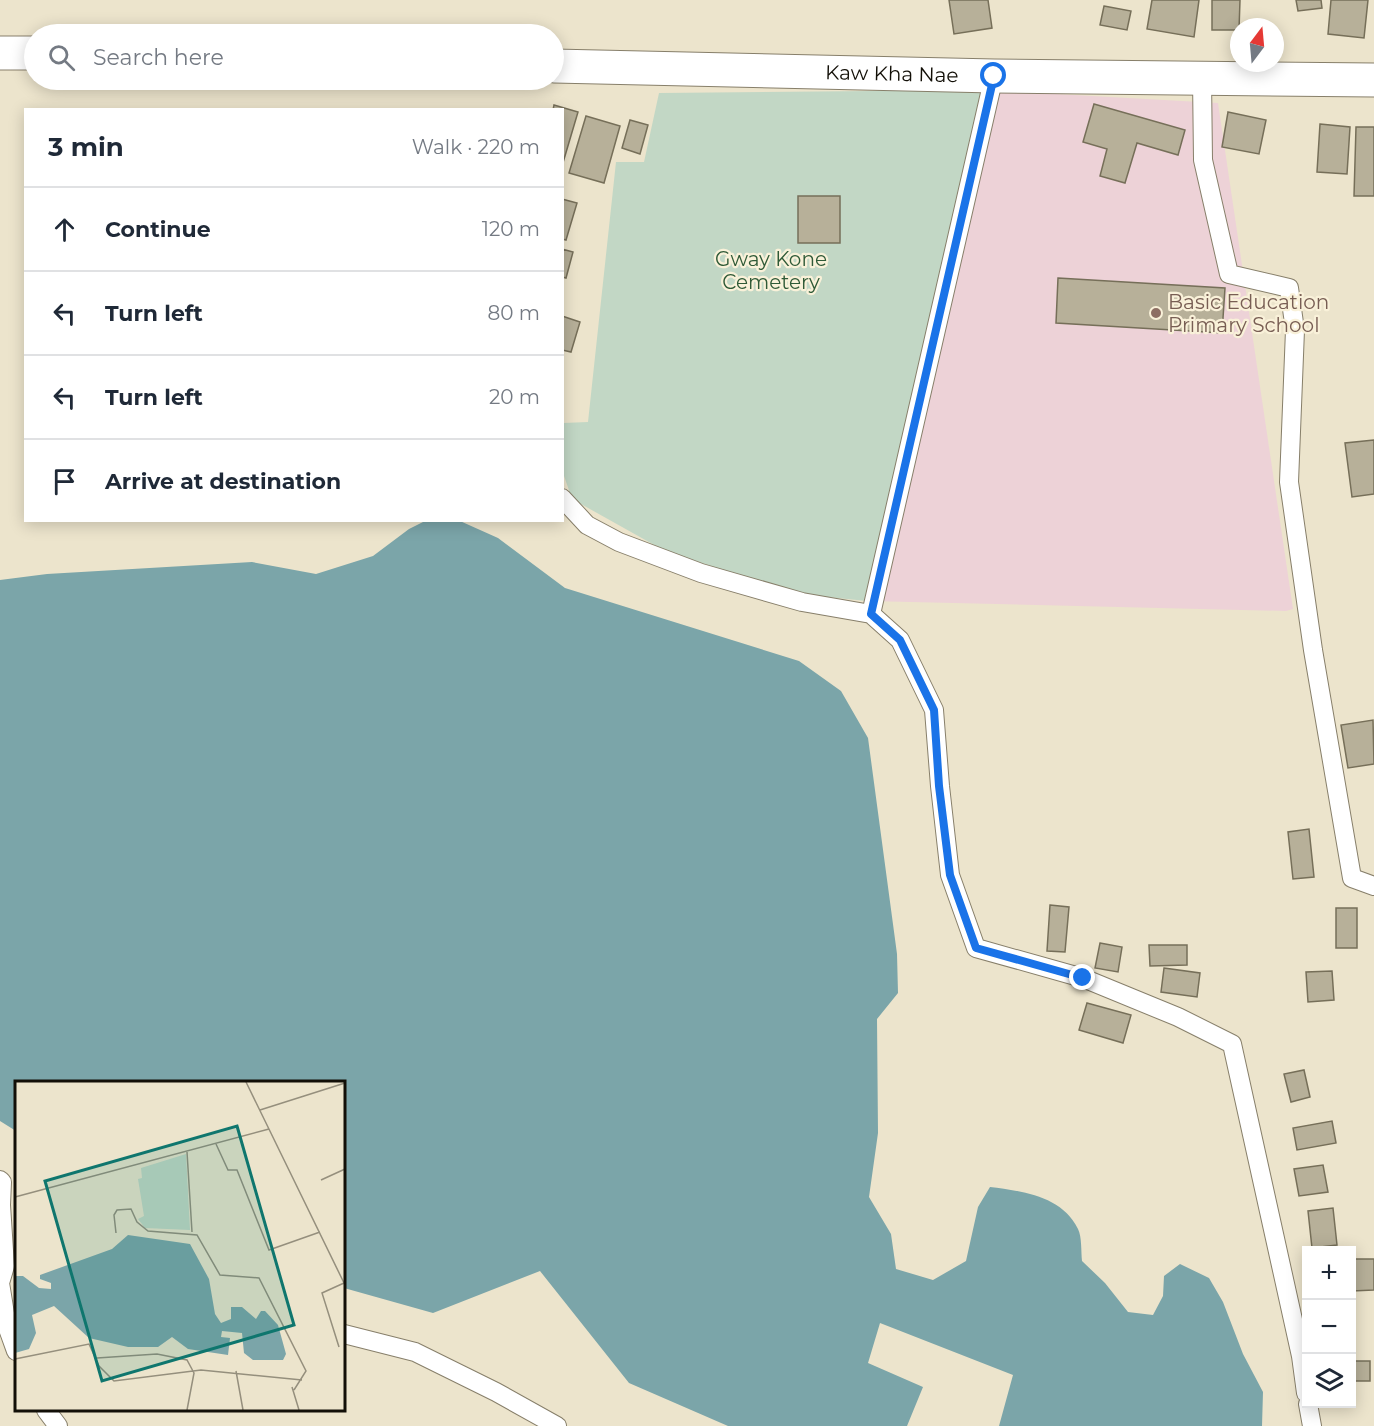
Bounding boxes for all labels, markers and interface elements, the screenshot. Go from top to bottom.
north arrow [1230,18,1284,72]
search box [24,24,564,90]
icon: search [45,41,78,74]
text: Search here [93,44,224,71]
street label: Kaw Kha Nae [825,60,959,87]
route start [980,62,1006,88]
text: 3 min [48,131,124,163]
text: Walk · 220 m [412,135,540,159]
icon: ahead [48,213,81,246]
text: Continue [105,216,211,243]
text: 120 m [482,217,540,241]
park label: Gway Kone Cemetery [715,247,827,294]
place label: Basic Education Primary School [1168,290,1329,337]
icon: left [48,297,81,330]
text: Turn left [105,300,203,327]
text: 80 m [488,301,540,325]
marker: Basic Education Primary School [1149,306,1163,320]
icon: left [48,381,81,414]
text: Turn left [105,384,203,411]
text: 20 m [489,385,540,409]
icon: arrive [48,465,81,498]
text: Arrive at destination [105,468,341,495]
route end [1069,964,1095,990]
inset map [15,1081,345,1411]
map controls [1302,1246,1356,1408]
button: + [1302,1246,1356,1300]
button: − [1302,1300,1356,1354]
button: layers [1302,1354,1356,1408]

